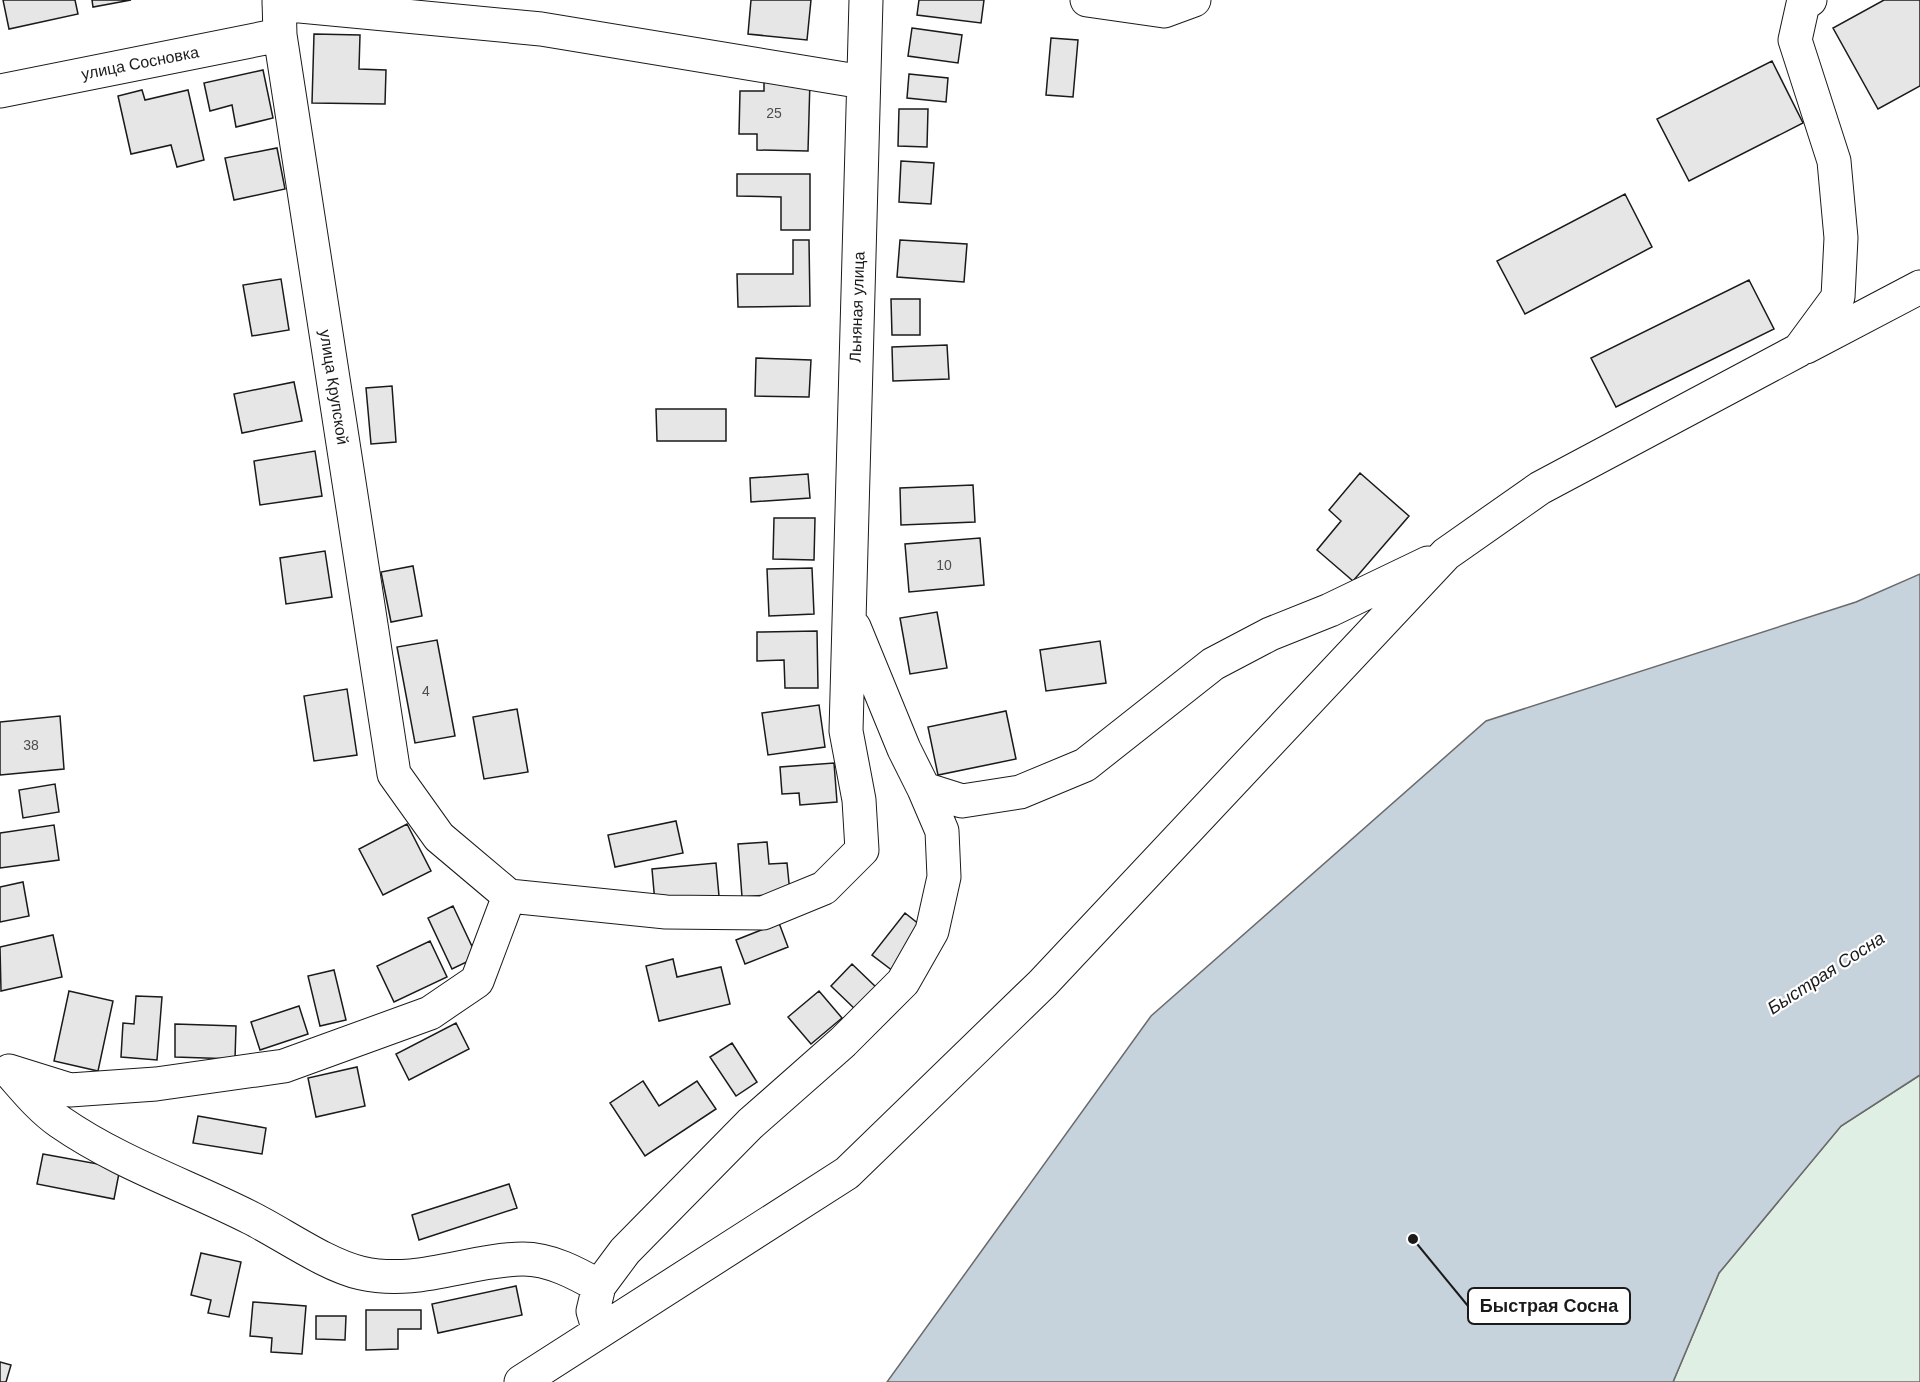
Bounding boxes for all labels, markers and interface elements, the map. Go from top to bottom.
street label: улица Сосновка [80,43,200,83]
house number: 25 [766,105,782,121]
street label: Льняная улица [847,251,867,363]
street label: улица Крупской [317,328,351,446]
house number: 10 [936,557,952,573]
house number: 4 [422,683,430,699]
house number: 38 [23,737,39,753]
water label: Быстрая Сосна [1764,928,1888,1018]
callout: Быстрая Сосна [1468,1288,1630,1324]
text: Быстрая Сосна [1480,1296,1619,1316]

